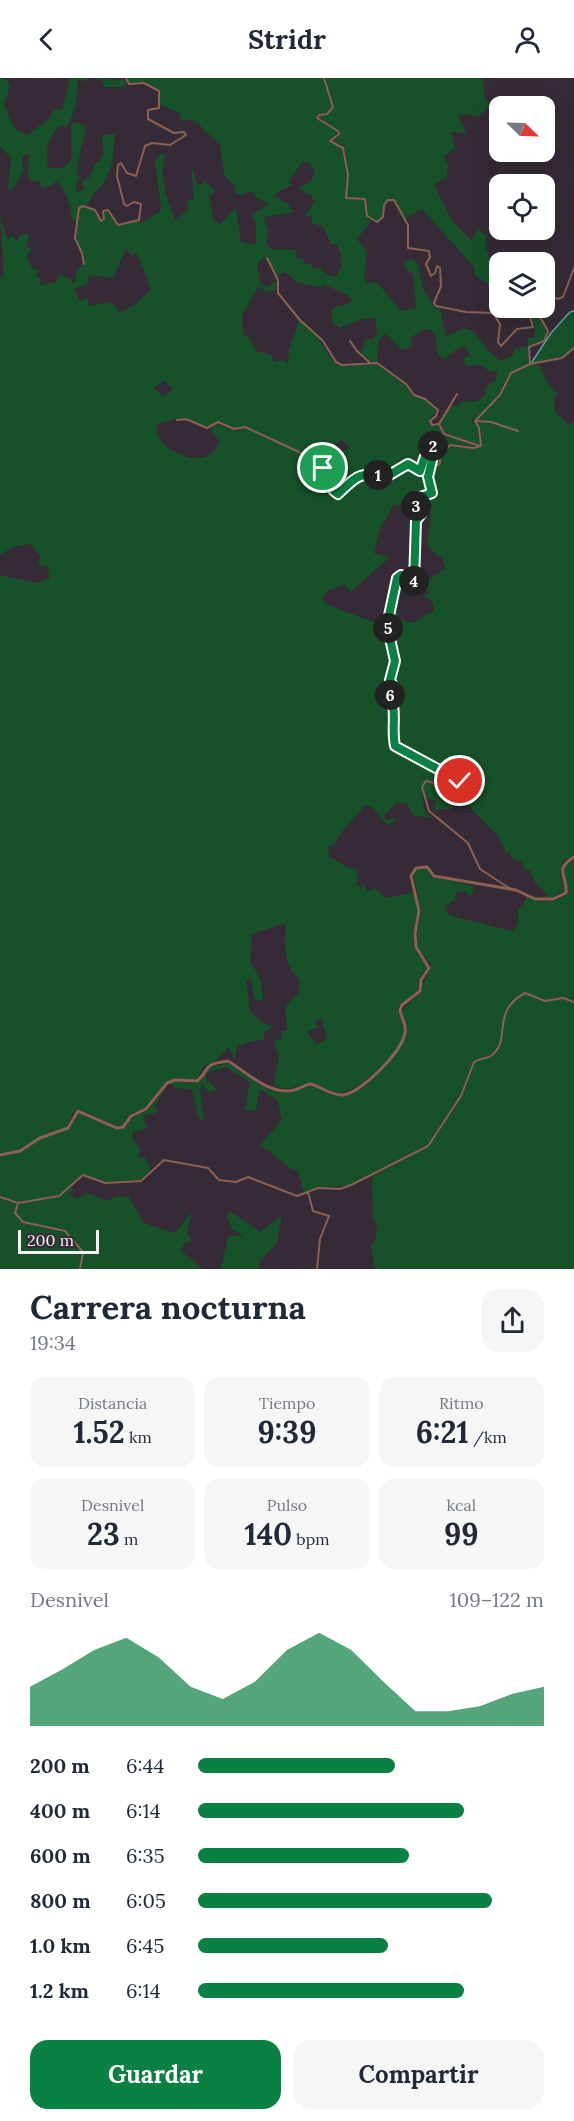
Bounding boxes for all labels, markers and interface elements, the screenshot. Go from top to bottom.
text: Stridr [248,22,326,56]
icon: back [30,23,63,56]
icon: person [511,23,544,56]
north arrow [489,96,555,162]
map controls [489,96,555,318]
button: locate [489,174,555,240]
button: layers [489,252,555,318]
pin: 2 [418,431,448,461]
text: 2 [429,436,437,456]
pin [297,442,348,493]
icon: arrive [306,451,339,484]
pin: 1 [363,460,393,490]
text: 1 [375,465,381,485]
pin: 3 [401,491,431,521]
text: 3 [412,496,420,516]
pin: 4 [399,566,429,596]
text: 4 [410,571,418,591]
pin: 5 [373,613,403,643]
text: 5 [384,618,392,638]
pin: 6 [375,680,405,710]
text: 6 [385,685,395,705]
pin [434,755,485,806]
icon: check [443,764,476,797]
scale bar [18,1227,99,1254]
text: 200 m [27,1230,74,1250]
text: Carrera nocturna [30,1286,306,1328]
button: share [481,1289,544,1352]
text: 19:34 [30,1330,76,1355]
text: Distancia [78,1393,147,1413]
text: Tiempo [259,1393,315,1413]
text: Ritmo [439,1393,484,1413]
text: 1.52 [73,1413,125,1451]
text: 9:39 [258,1413,316,1451]
text: 6:21 [416,1413,469,1451]
text: km [125,1427,152,1447]
text: /km [469,1427,507,1447]
text: Desnivel [81,1495,144,1515]
text: Pulso [267,1495,307,1515]
text: kcal [447,1495,476,1515]
text: 23 [87,1515,120,1553]
text: 140 [244,1515,292,1553]
text: 99 [444,1515,479,1553]
text: m [120,1529,138,1549]
text: bpm [292,1529,330,1549]
text: Desnivel [30,1587,109,1612]
text: 109–122 m [450,1587,544,1612]
text: 200 m [30,1753,90,1778]
text: 6:44 [126,1753,164,1778]
text: 400 m [30,1798,90,1823]
text: 6:14 [126,1798,161,1823]
text: 600 m [30,1843,91,1868]
text: 6:35 [126,1843,165,1868]
text: 800 m [30,1888,91,1913]
text: 6:05 [126,1888,166,1913]
text: 1.0 km [30,1933,91,1958]
text: 6:45 [126,1933,164,1958]
text: 1.2 km [30,1978,89,2003]
text: 6:14 [126,1978,161,2003]
button: Guardar [30,2040,281,2109]
button: Compartir [293,2040,544,2109]

